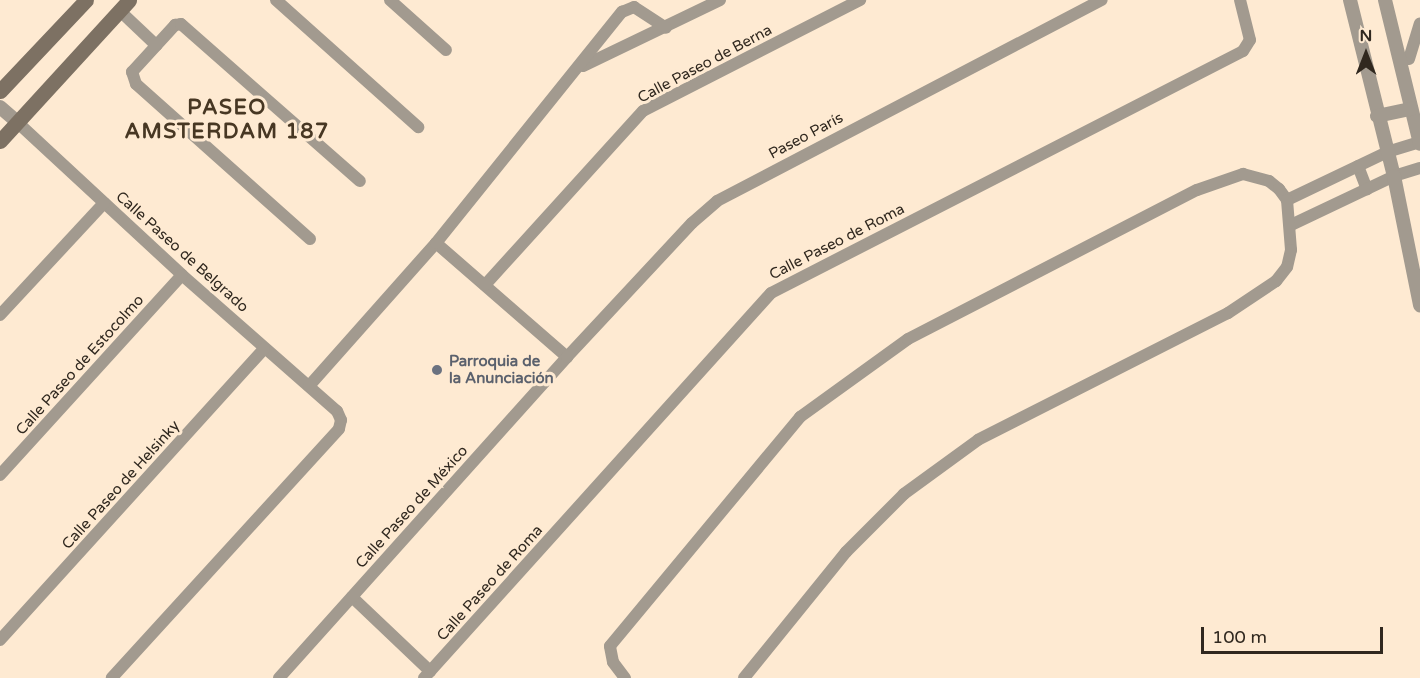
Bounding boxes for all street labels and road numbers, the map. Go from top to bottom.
street label: Calle Paseo de Berna [635,21,775,107]
street label: Paseo París [766,109,846,163]
street label: Calle Paseo de Belgrado [112,188,252,316]
street label: Calle Paseo de Roma [766,200,908,284]
street label: Calle Paseo de Estocolmo [12,291,148,439]
street label: Calle Paseo de Helsinky [58,417,184,553]
street label: Calle Paseo de México [352,442,472,572]
street label: Calle Paseo de Roma [433,521,547,645]

